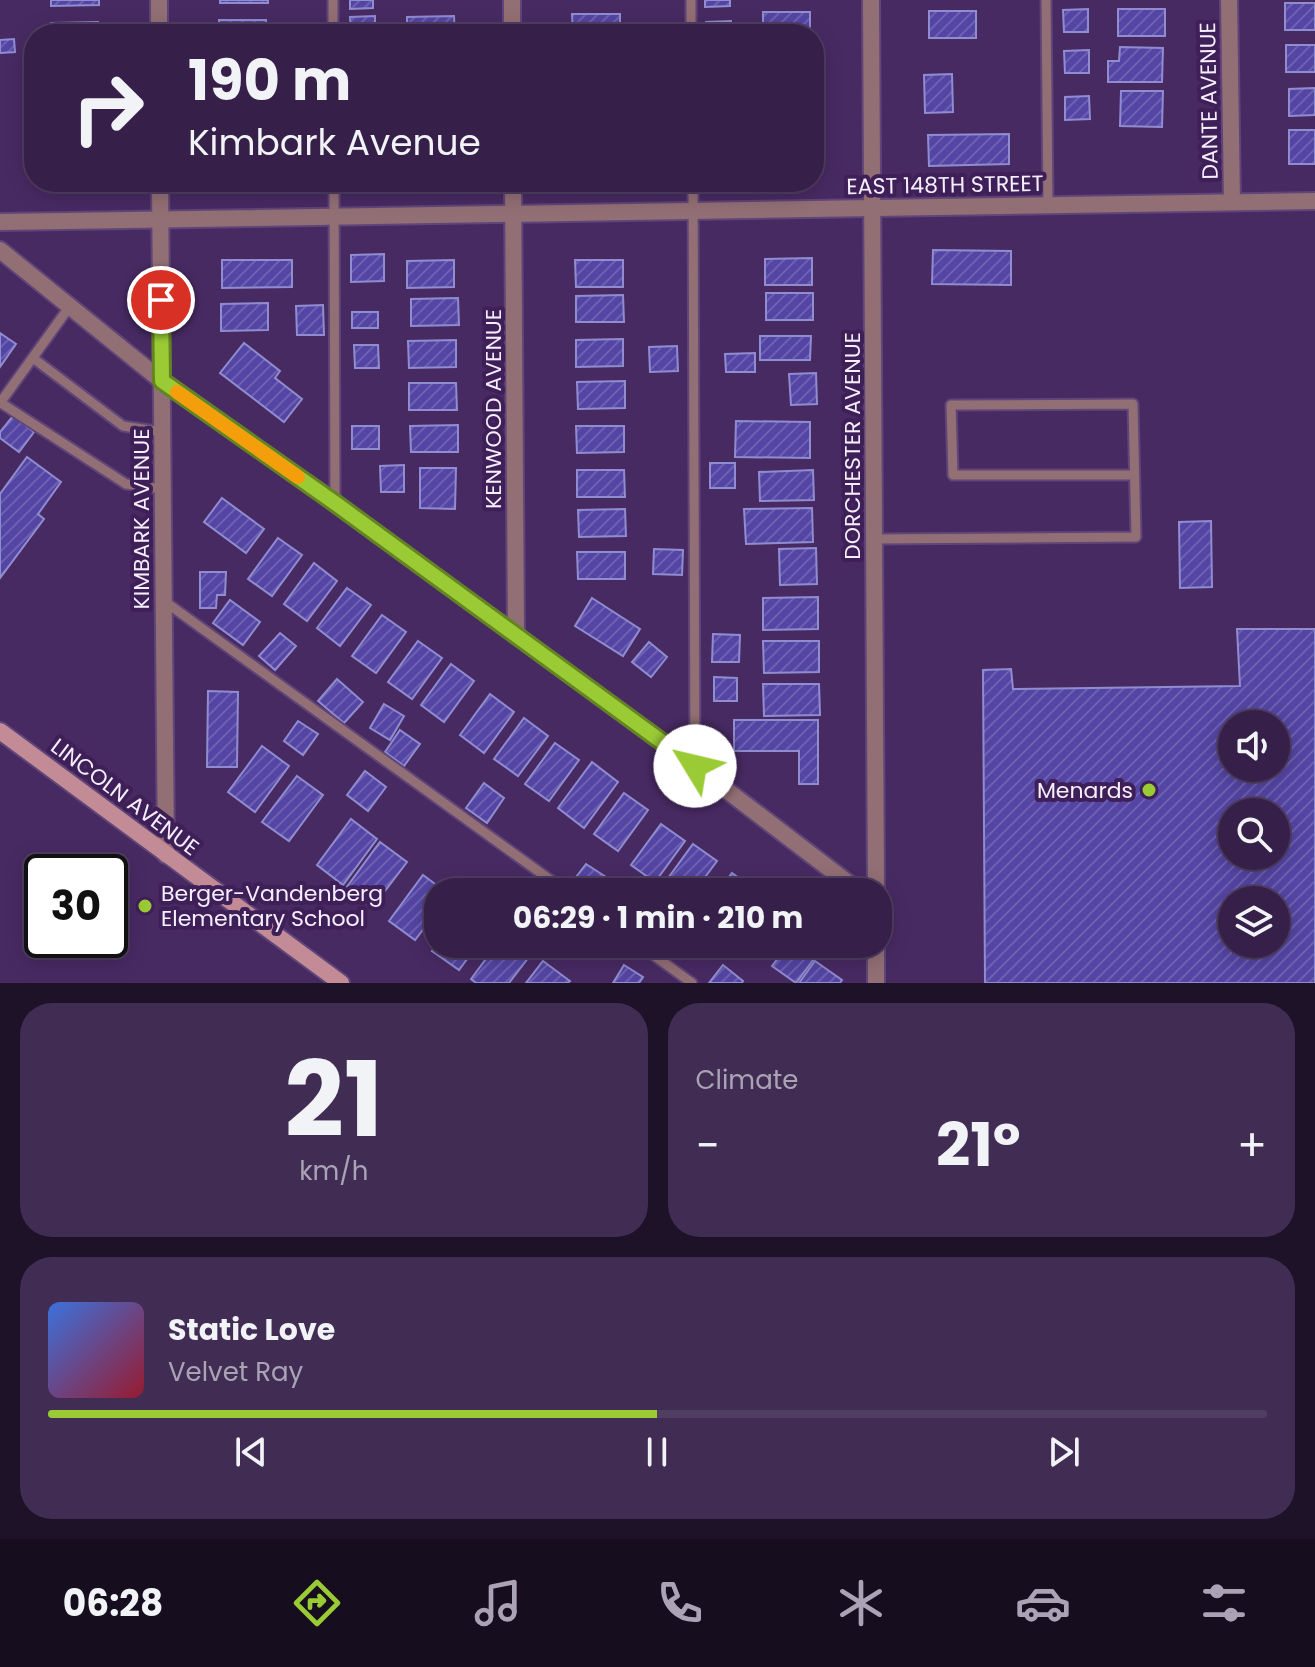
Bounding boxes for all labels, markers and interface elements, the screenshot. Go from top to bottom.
street label: DANTE AVENUE [1192,22,1226,180]
text: 190 m [188,41,351,120]
icon: right [56,56,160,160]
text: Kimbark Avenue [188,117,481,168]
street label: EAST 148TH STREET [846,168,1044,202]
pin [127,266,195,334]
icon: arrive [139,278,183,322]
street label: KENWOOD AVENUE [478,309,509,509]
street label: DORCHESTER AVENUE [837,332,868,560]
street label: KIMBARK AVENUE [126,429,157,609]
map controls [1218,710,1290,958]
button: sound [1218,710,1290,782]
position arrow [653,724,737,808]
street label: LINCOLN AVENUE [45,731,205,863]
place label: Menards [1037,775,1133,806]
marker: Menards [1140,781,1158,799]
button: search [1218,798,1290,870]
speed limit sign: 30 [24,854,128,958]
place label: Berger-Vandenberg Elementary School [161,878,383,934]
button: layers [1218,886,1290,958]
text: 06:29 · 1 min · 210 m [513,896,803,939]
marker: Berger-Vandenberg Elementary School [136,897,154,915]
text: 21 [285,1027,383,1172]
text: Climate [696,1062,798,1098]
text: 21° [936,1103,1021,1187]
text: − [696,1115,720,1176]
text: + [1237,1115,1267,1176]
text: km/h [299,1153,368,1189]
text: Static Love [168,1308,335,1351]
text: Velvet Ray [168,1354,303,1390]
icon: previous [229,1430,273,1474]
icon: pause [635,1430,679,1474]
icon: next [1042,1430,1086,1474]
icon: directions [289,1575,345,1631]
icon: music [470,1575,526,1631]
icon: phone [652,1575,708,1631]
icon: climate [833,1575,889,1631]
icon: car [1015,1575,1071,1631]
icon: filters [1196,1575,1252,1631]
text: 06:28 [63,1578,163,1629]

